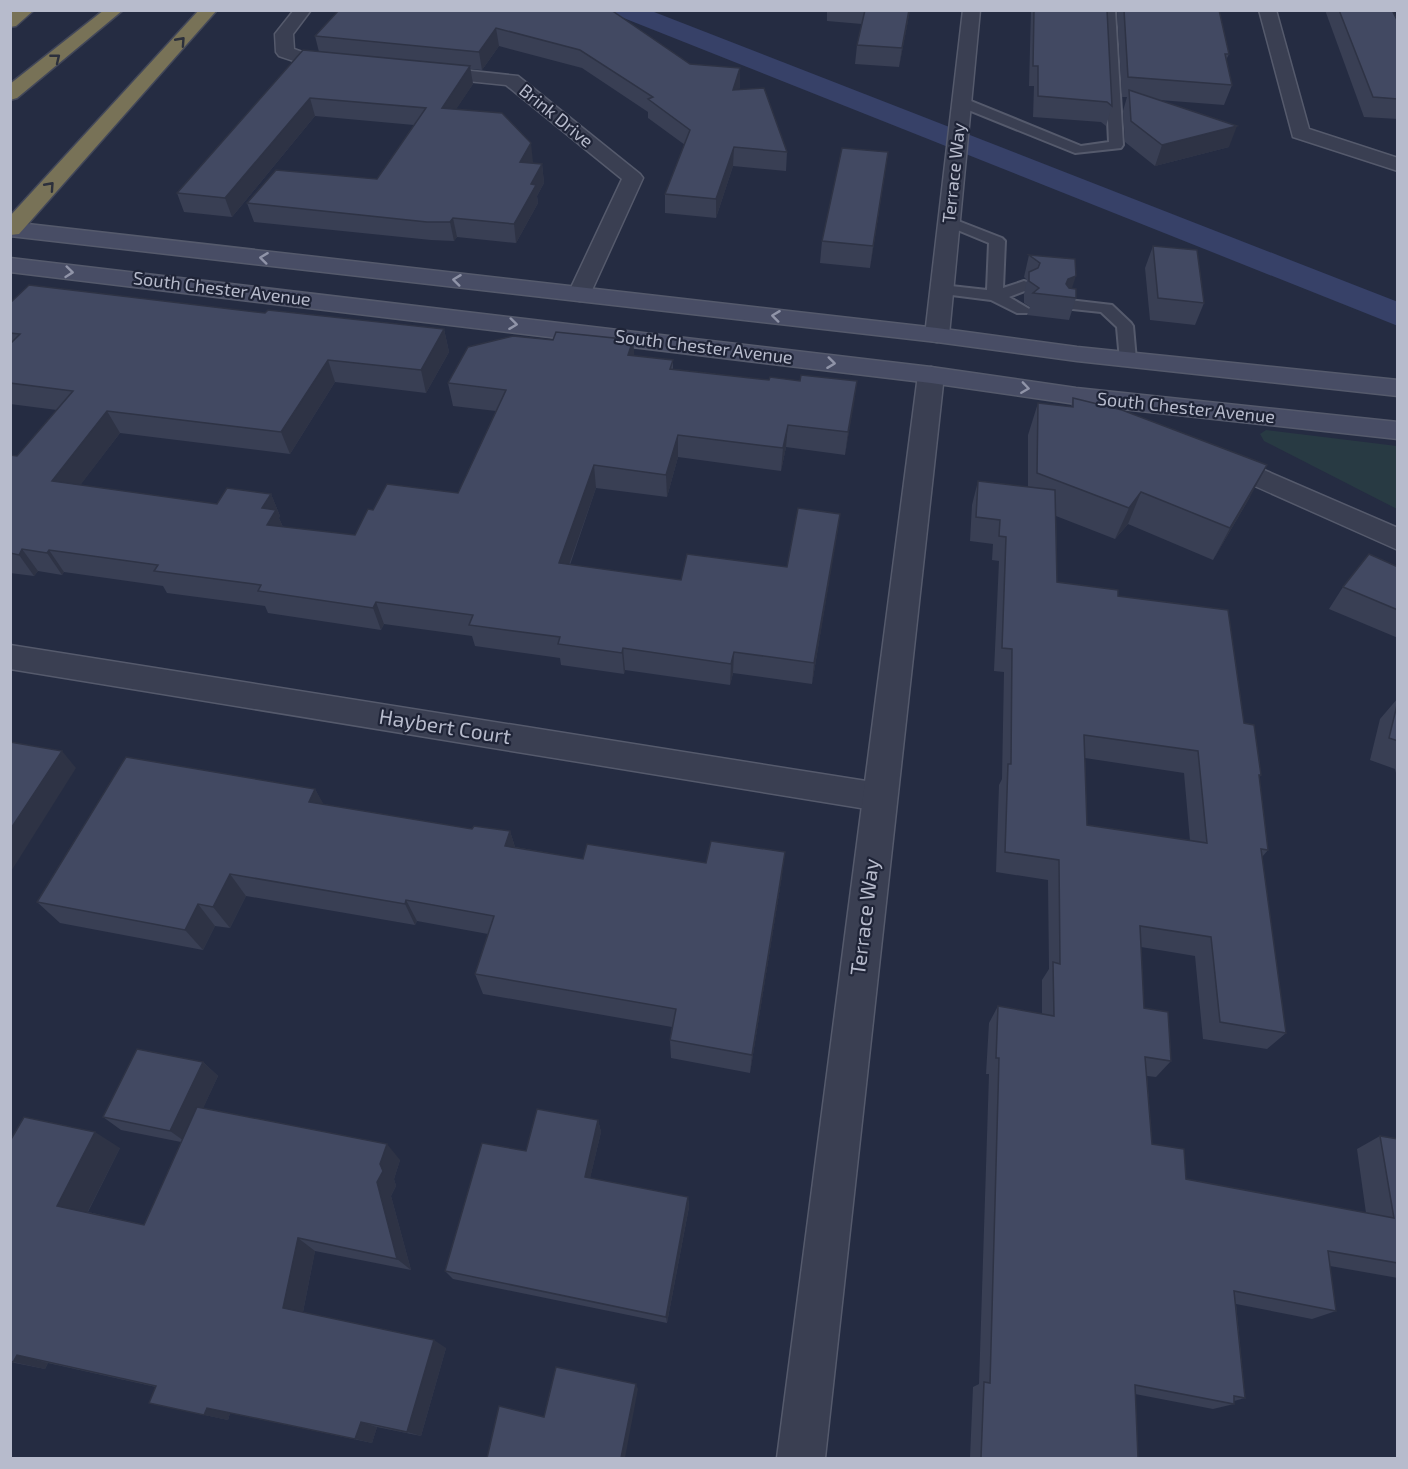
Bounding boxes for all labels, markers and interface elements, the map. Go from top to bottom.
one-way arrow [174,37,185,48]
one-way arrow [49,54,60,65]
street label: Brink Drive [515,79,598,152]
street label: Terrace Way [937,121,969,224]
one-way arrow [43,182,54,192]
one-way arrow [259,252,268,265]
one-way arrow [64,265,73,278]
street label: South Chester Avenue [132,266,312,310]
one-way arrow [453,274,462,287]
one-way arrow [772,311,781,323]
one-way arrow [508,317,517,330]
street label: South Chester Avenue [614,324,794,368]
one-way arrow [827,356,836,368]
one-way arrow [1020,382,1029,394]
street label: South Chester Avenue [1096,387,1276,427]
street label: Haybert Court [377,703,513,748]
street label: Terrace Way [844,857,883,977]

